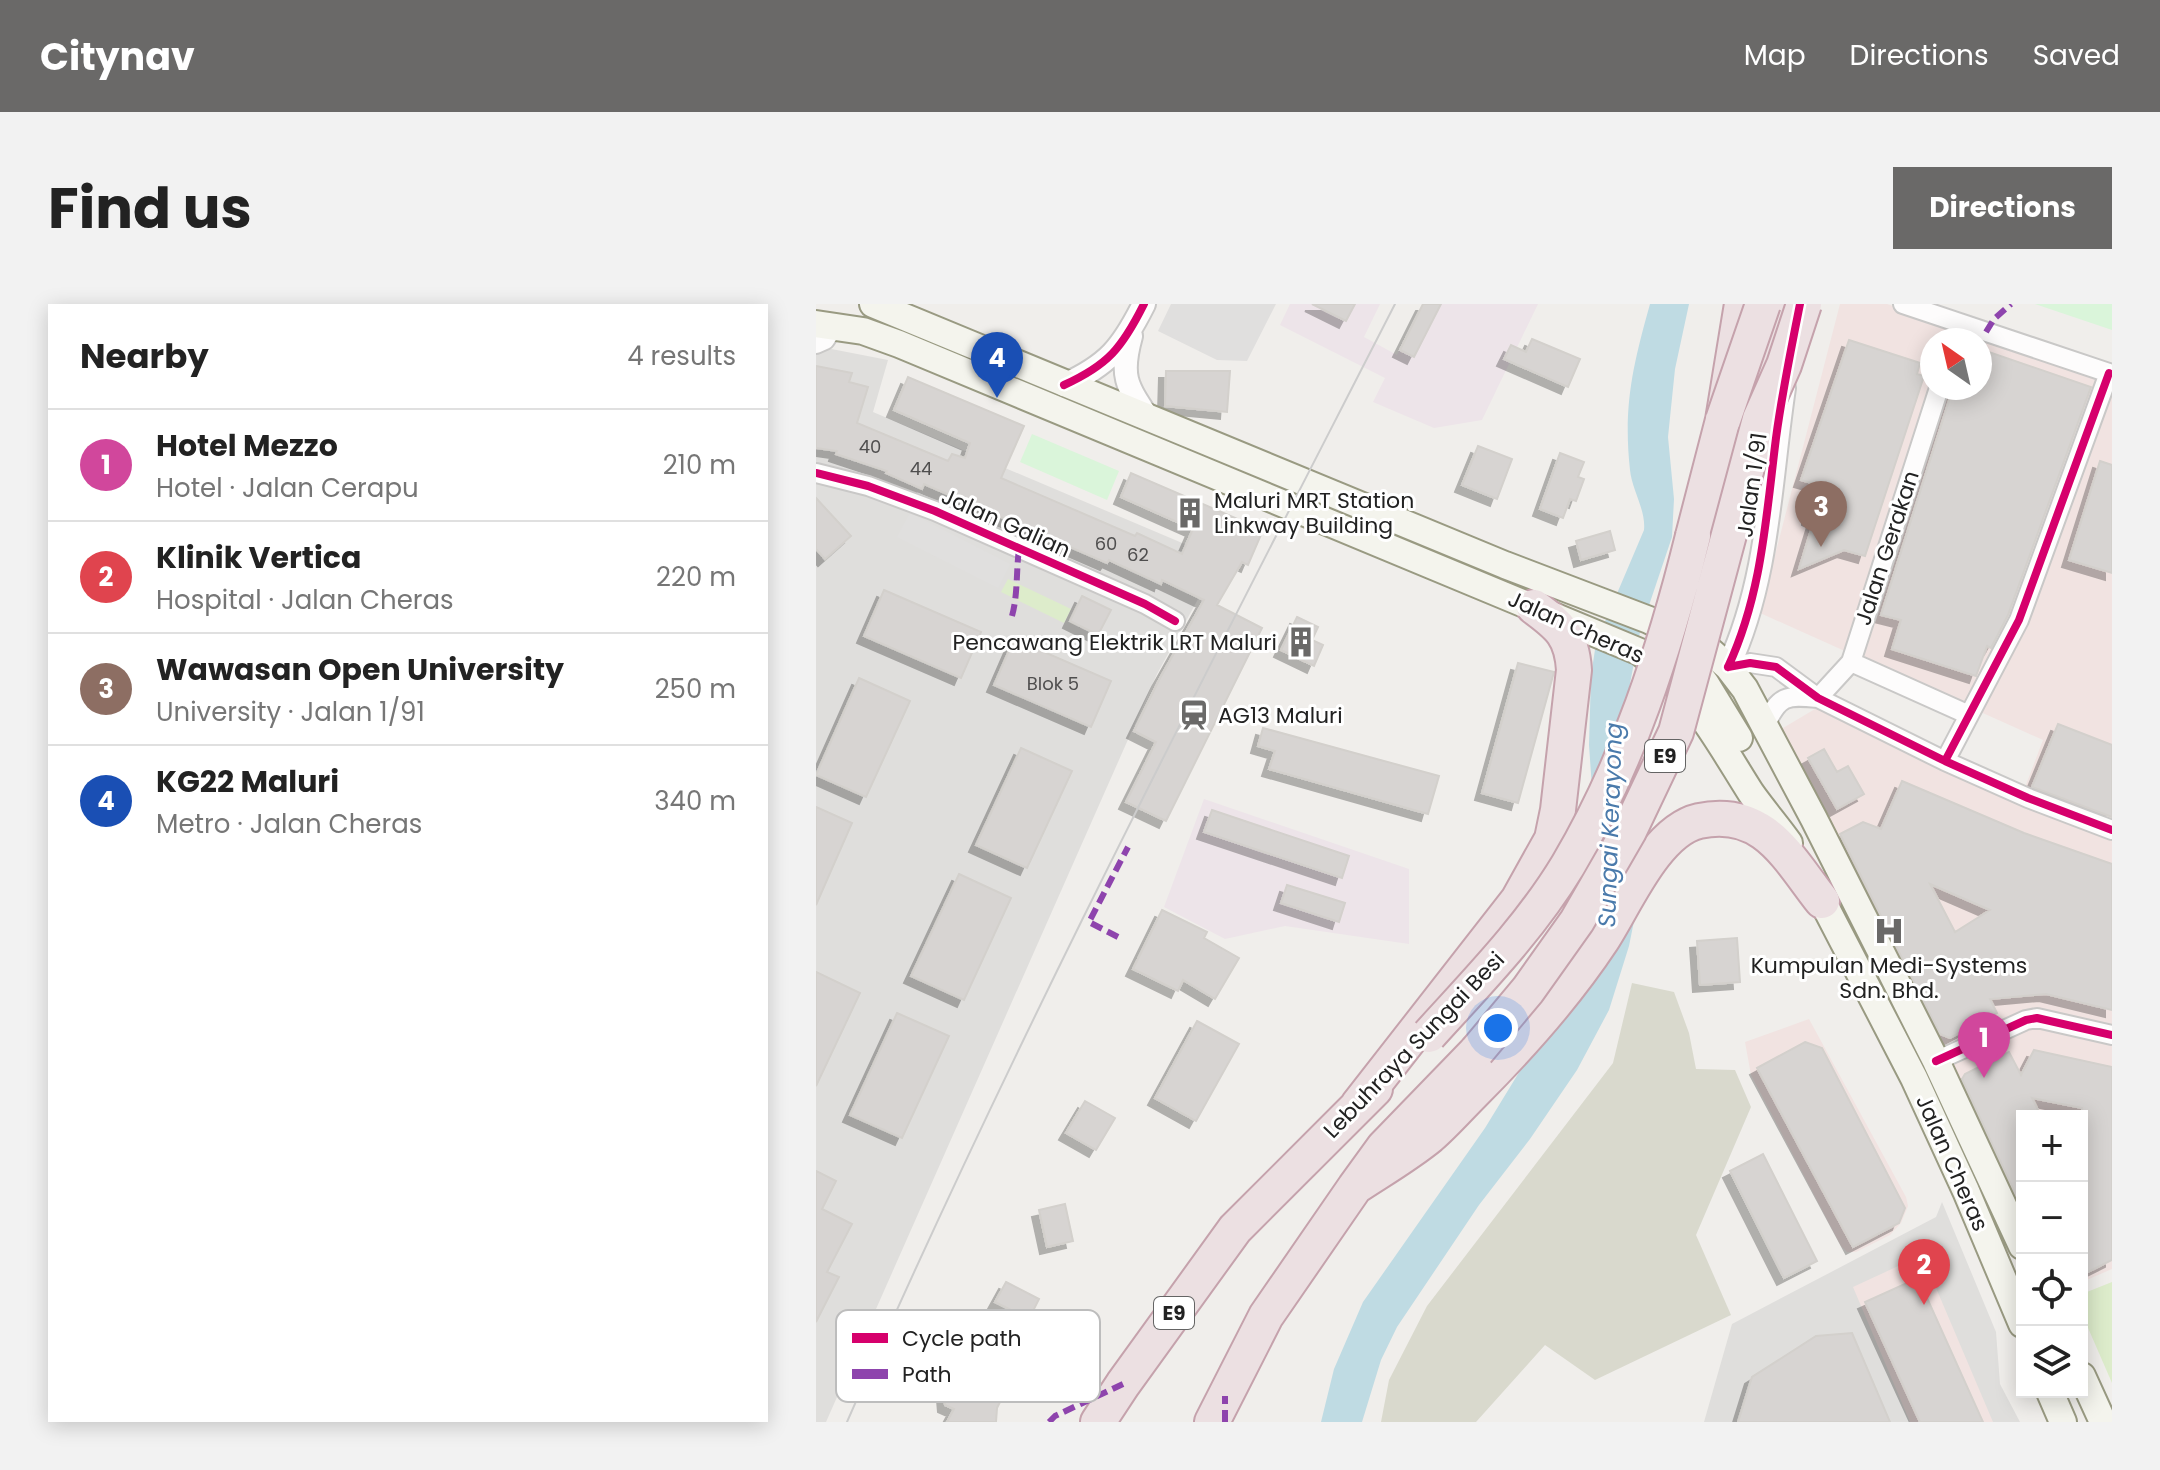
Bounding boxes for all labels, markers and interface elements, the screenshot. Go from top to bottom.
text: Citynav [40,30,195,83]
text: Map [1744,36,1806,75]
text: Directions [1850,36,1989,75]
text: Saved [2033,36,2120,75]
button: Directions [1893,167,2112,249]
text: Find us [48,169,252,248]
north arrow [1920,328,1992,400]
text: Nearby [80,332,209,380]
pin: 4 [971,332,1023,398]
text: 4 results [627,338,736,374]
text: Hotel Mezzo [156,424,338,467]
street label: Jalan 1/91 [1729,431,1775,539]
house number: 40 [859,434,881,459]
text: 1 [101,447,111,483]
text: 210 m [663,447,736,483]
house number: 44 [910,456,932,481]
street label: Jalan Gerakan [1847,467,1927,629]
text: Hotel · Jalan Cerapu [156,470,419,506]
street label: Jalan Galian [936,481,1076,565]
pin: 3 [1795,481,1847,547]
place label: Maluri MRT Station Linkway Building [1214,485,1414,541]
building icon: Maluri MRT Station Linkway Building [1173,496,1207,530]
house number: 60 [1095,531,1117,556]
text: Klinik Vertica [156,536,361,579]
house number: 62 [1127,542,1149,567]
text: 2 [99,559,113,595]
text: 220 m [656,559,736,595]
text: Hospital · Jalan Cheras [156,582,454,618]
street label: Jalan Cheras [1503,583,1649,671]
building icon: Pencawang Elektrik LRT Maluri [1284,625,1318,659]
place label: Pencawang Elektrik LRT Maluri [952,627,1277,658]
text: Wawasan Open University [156,648,564,691]
text: 3 [98,671,114,707]
text: 250 m [655,671,736,707]
house number: Blok 5 [1027,671,1079,696]
text: University · Jalan 1/91 [156,694,425,730]
station icon: AG13 Maluri [1177,698,1211,732]
place label: AG13 Maluri [1218,700,1343,731]
water label: Sungai Kerayong [1590,722,1630,928]
road number: E9 [1645,740,1685,772]
text: KG22 Maluri [156,760,339,803]
text: 4 [97,783,115,819]
text: 340 m [654,783,736,819]
text: Metro · Jalan Cheras [156,806,422,842]
hospital icon: Kumpulan Medi-Systems Sdn. Bhd. [1872,914,1906,948]
street label: Lebuhraya Sungai Besi [1317,945,1511,1145]
place label: Kumpulan Medi-Systems Sdn. Bhd. [1751,950,2027,1006]
your location [1478,1008,1518,1048]
pin: 1 [1958,1012,2010,1078]
street label: Jalan Cheras [1908,1090,1996,1236]
map controls [2016,1110,2088,1398]
button: + [2016,1110,2088,1182]
button: − [2016,1182,2088,1254]
pin: 2 [1898,1239,1950,1305]
button: locate [2016,1254,2088,1326]
road number: E9 [1154,1297,1194,1329]
legend [836,1310,1100,1402]
text: Cycle path [902,1323,1021,1354]
button: layers [2016,1326,2088,1398]
text: Path [902,1359,952,1390]

